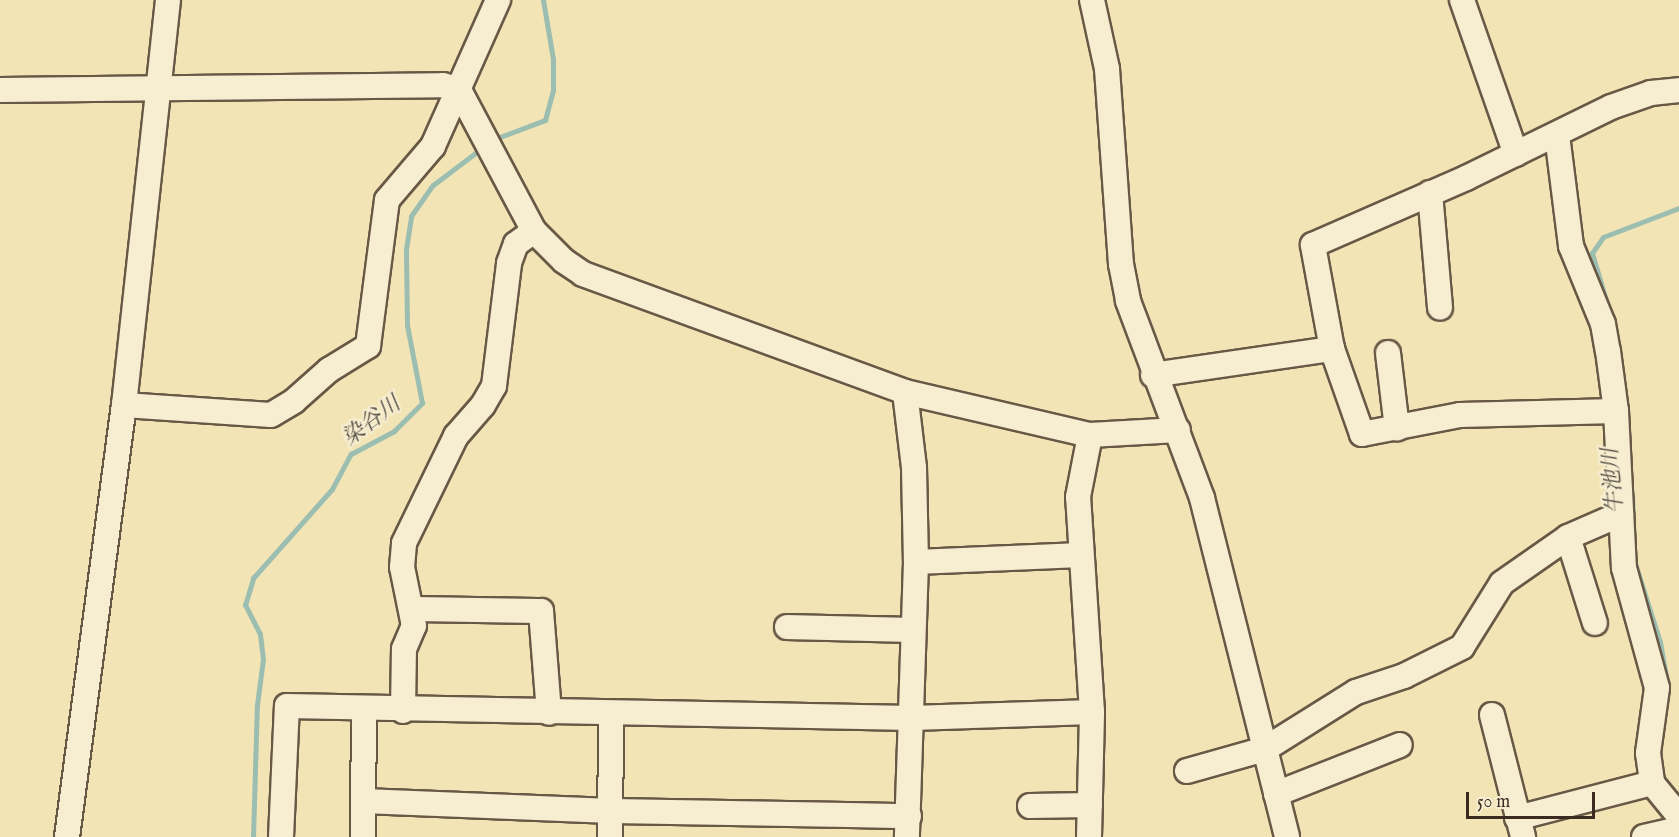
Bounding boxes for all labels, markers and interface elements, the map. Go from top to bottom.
water label: 染谷川 [338,392,406,452]
water label: 牛池川 [1598,447,1630,515]
scale bar [1469,780,1598,818]
text: 50 m [1477,791,1510,814]

